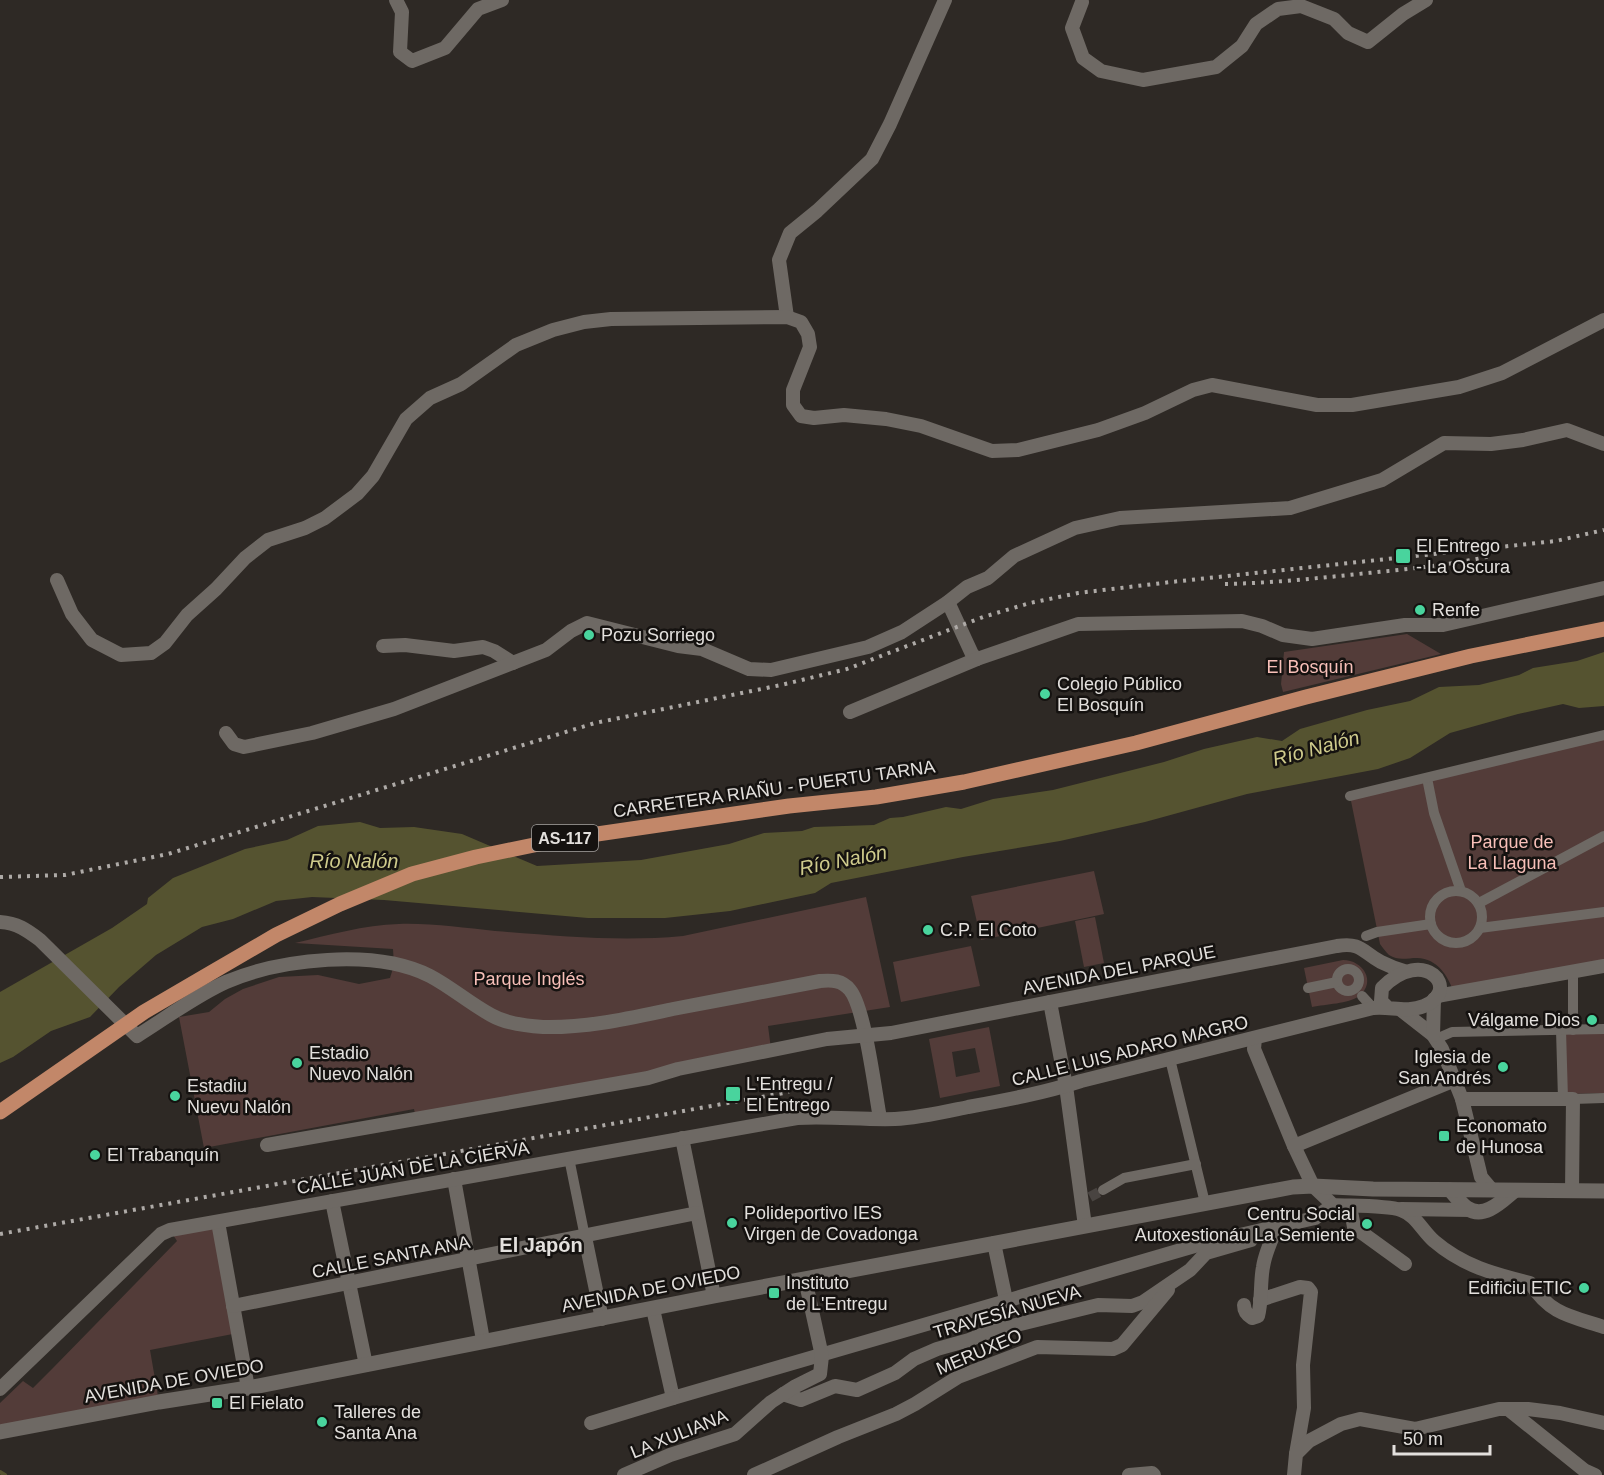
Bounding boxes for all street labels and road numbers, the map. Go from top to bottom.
street label: CARRETERA RIAÑU - PUERTU TARNA [612,755,936,822]
road number: AS-117 [532,825,598,851]
street label: AVENIDA DEL PARQUE [1021,942,1217,998]
street label: CALLE LUIS ADARO MAGRO [1010,1012,1250,1090]
street label: CALLE JUAN DE LA CIERVA [295,1138,531,1198]
street label: CALLE SANTA ANA [310,1232,472,1282]
street label: AVENIDA DE OVIEDO [560,1262,742,1316]
street label: TRAVESÍA NUEVA [931,1281,1083,1343]
street label: MERUXEO [933,1325,1025,1379]
street label: AVENIDA DE OVIEDO [83,1355,265,1407]
street label: LA XULIANA [627,1405,731,1463]

